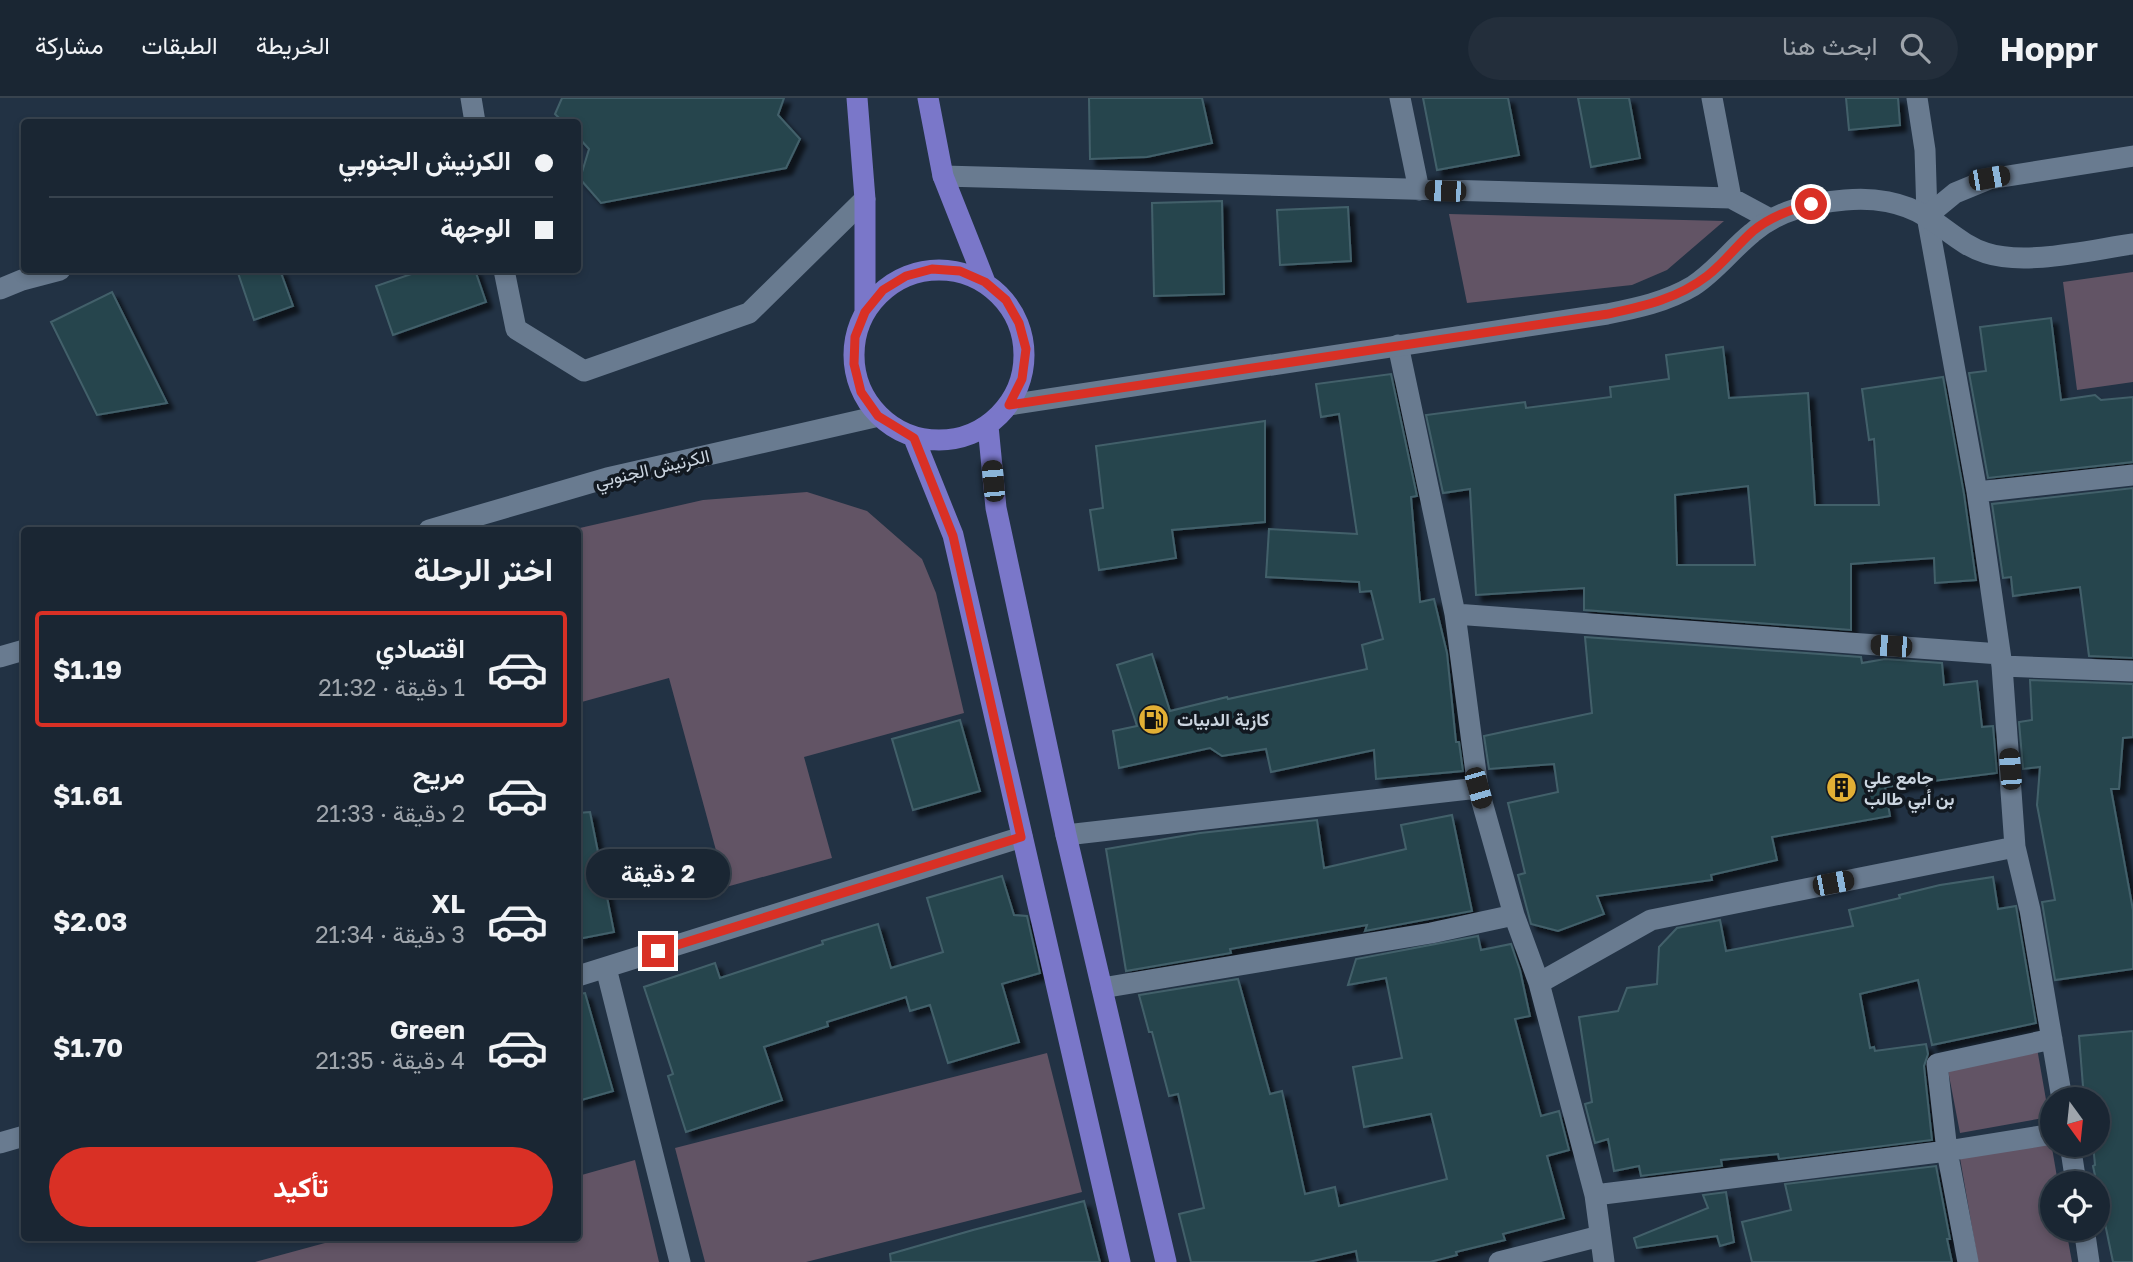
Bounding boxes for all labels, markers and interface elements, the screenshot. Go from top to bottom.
search box [1468,17,1958,80]
icon: search [1896,29,1934,67]
text: Hoppr [2000,29,2098,68]
text: مشاركة [35,30,103,59]
text: الطبقات [141,30,218,59]
text: الخريطة [256,30,330,59]
text: ابحث هنا [1782,30,1878,61]
text: الكرنيش الجنوبي [338,145,511,176]
car [1967,164,2012,192]
car [1424,180,1467,202]
route start [1795,188,1827,220]
text: الوجهة [440,212,511,243]
street label: الكرنيش الجنوبي [592,444,713,497]
car [981,459,1006,503]
text: اختر الرحلة [414,550,553,588]
text: اقتصادي [376,633,465,664]
car [1870,634,1913,658]
icon: car [486,638,549,701]
text: $1.19 [53,654,122,685]
text: 1 دقيقة · 21:32 [318,673,465,701]
fuel station icon: كازية الدبيات [1137,702,1171,736]
place label: كازية الدبيات [1177,708,1269,731]
car [1999,747,2022,791]
text: مريح [413,759,465,790]
icon: car [486,764,549,827]
car [1463,765,1494,811]
place label: جامع علي بن أبي طالب [1864,766,1955,814]
building icon: جامع علي بن أبي طالب [1824,770,1858,804]
text: $1.61 [53,780,122,811]
text: 2 دقيقة · 21:33 [316,799,465,827]
callout: 2 دقيقة [586,850,730,898]
text: 2 دقيقة [621,859,695,887]
car [1811,869,1856,897]
text: XL [431,888,465,919]
icon: car [486,890,549,953]
text: $2.03 [53,906,127,937]
text: 3 دقيقة · 21:34 [315,920,465,948]
route end [642,935,674,967]
text: Green [390,1014,465,1045]
icon: car [486,1016,549,1079]
text: $1.70 [53,1032,123,1063]
text: 4 دقيقة · 21:35 [315,1046,465,1074]
north arrow [2040,1087,2110,1157]
map controls [2040,1087,2110,1241]
button: تأكيد [49,1147,553,1227]
button: locate [2040,1171,2110,1241]

